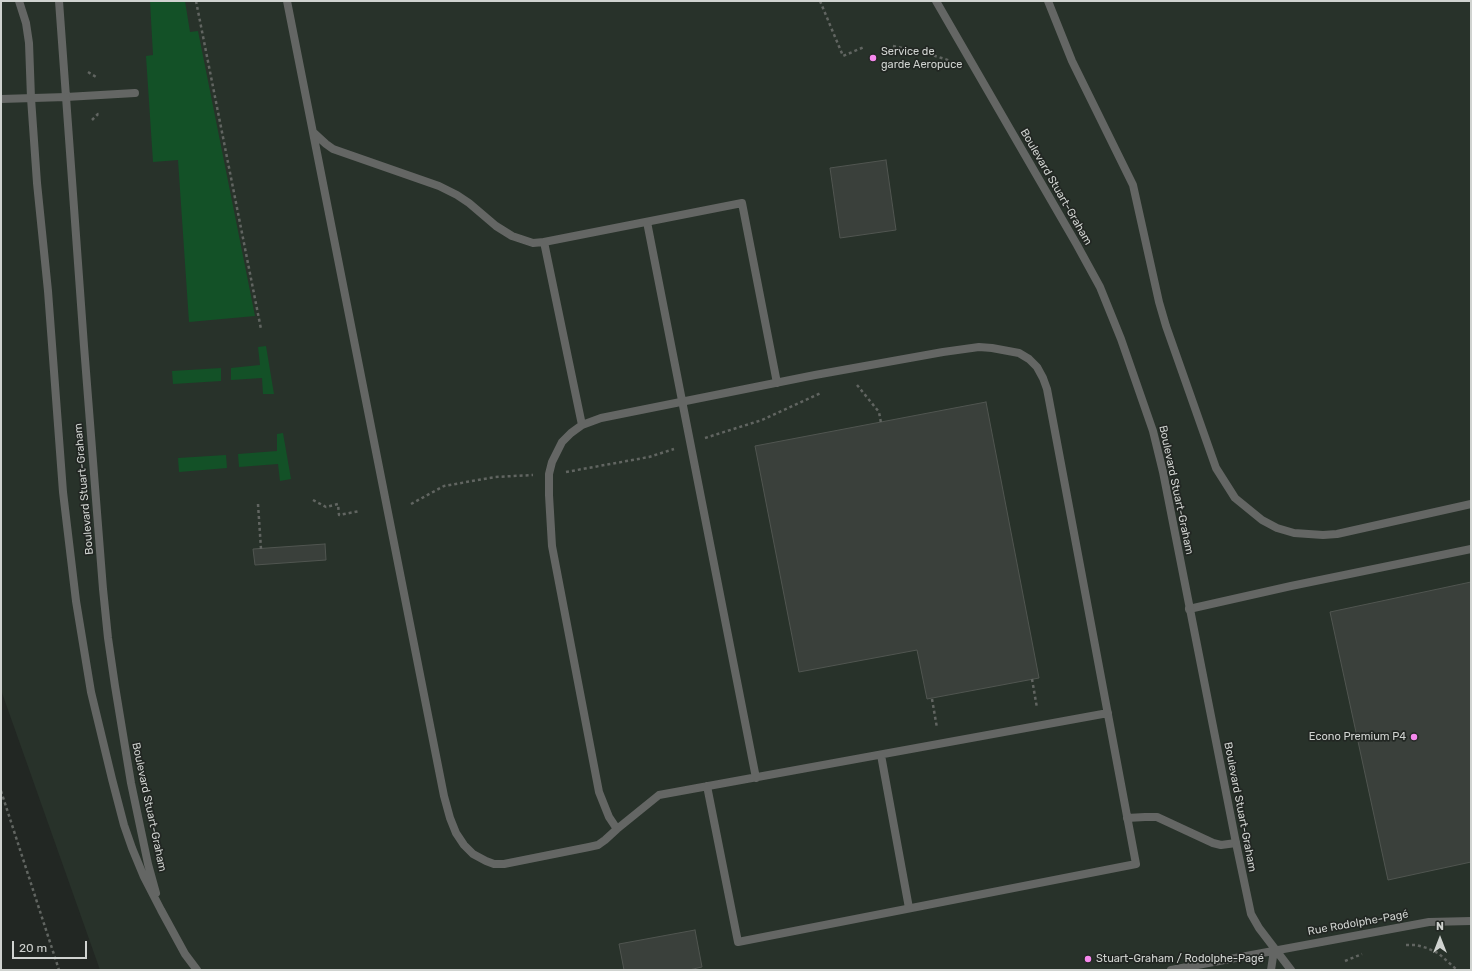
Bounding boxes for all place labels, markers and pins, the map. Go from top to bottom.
place label: Service de garde Aeropuce [881,45,962,71]
marker: Service de garde Aeropuce [868,53,878,63]
place label: Econo Premium P4 [1309,730,1406,744]
marker: Econo Premium P4 [1409,732,1419,742]
place label: Stuart-Graham / Rodolphe-Pagé [1096,952,1264,966]
marker: Stuart-Graham / Rodolphe-Pagé [1083,954,1093,964]

